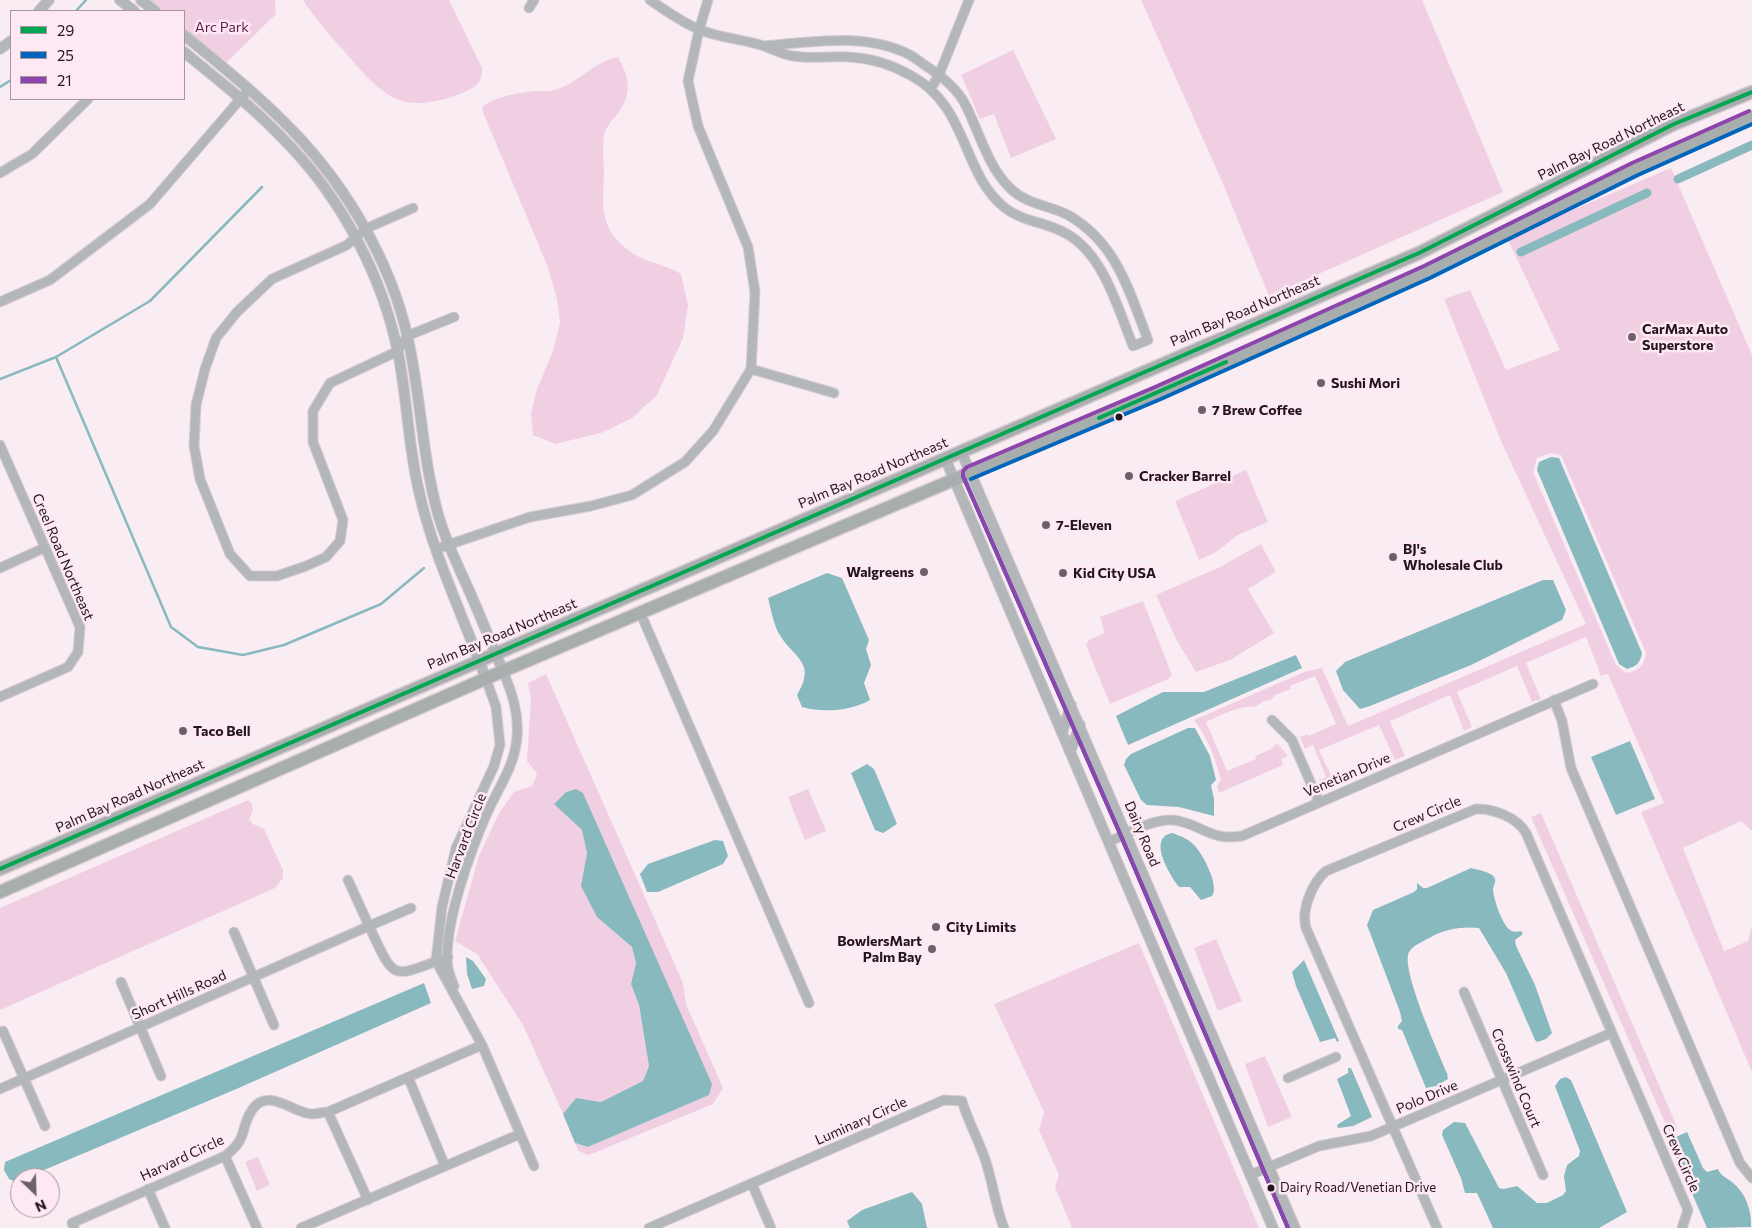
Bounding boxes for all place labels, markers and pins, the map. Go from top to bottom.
place label: CarMax Auto Superstore [1642,321,1728,354]
marker: CarMax Auto Superstore [1626,331,1638,343]
place label: Sushi Mori [1331,375,1400,391]
marker: Sushi Mori [1315,377,1327,389]
place label: 7 Brew Coffee [1212,402,1302,418]
marker: 7 Brew Coffee [1196,404,1208,416]
unlabelled marker [1114,412,1124,422]
place label: Cracker Barrel [1139,468,1231,484]
marker: Cracker Barrel [1123,470,1135,482]
place label: 7-Eleven [1056,517,1112,533]
marker: 7-Eleven [1040,519,1052,531]
place label: BJ's Wholesale Club [1403,541,1503,574]
marker: BJ's Wholesale Club [1387,551,1399,563]
place label: Walgreens [846,564,914,580]
place label: Kid City USA [1073,565,1156,581]
marker: Walgreens [918,566,930,578]
marker: Kid City USA [1057,567,1069,579]
place label: Taco Bell [193,723,251,739]
marker: Taco Bell [177,725,189,737]
place label: City Limits [946,919,1016,935]
marker: City Limits [930,921,942,933]
place label: BowlersMart Palm Bay [837,933,922,966]
marker: BowlersMart Palm Bay [926,943,938,955]
place label: Dairy Road/Venetian Drive [1280,1180,1436,1196]
marker: Dairy Road/Venetian Drive [1266,1183,1276,1193]

